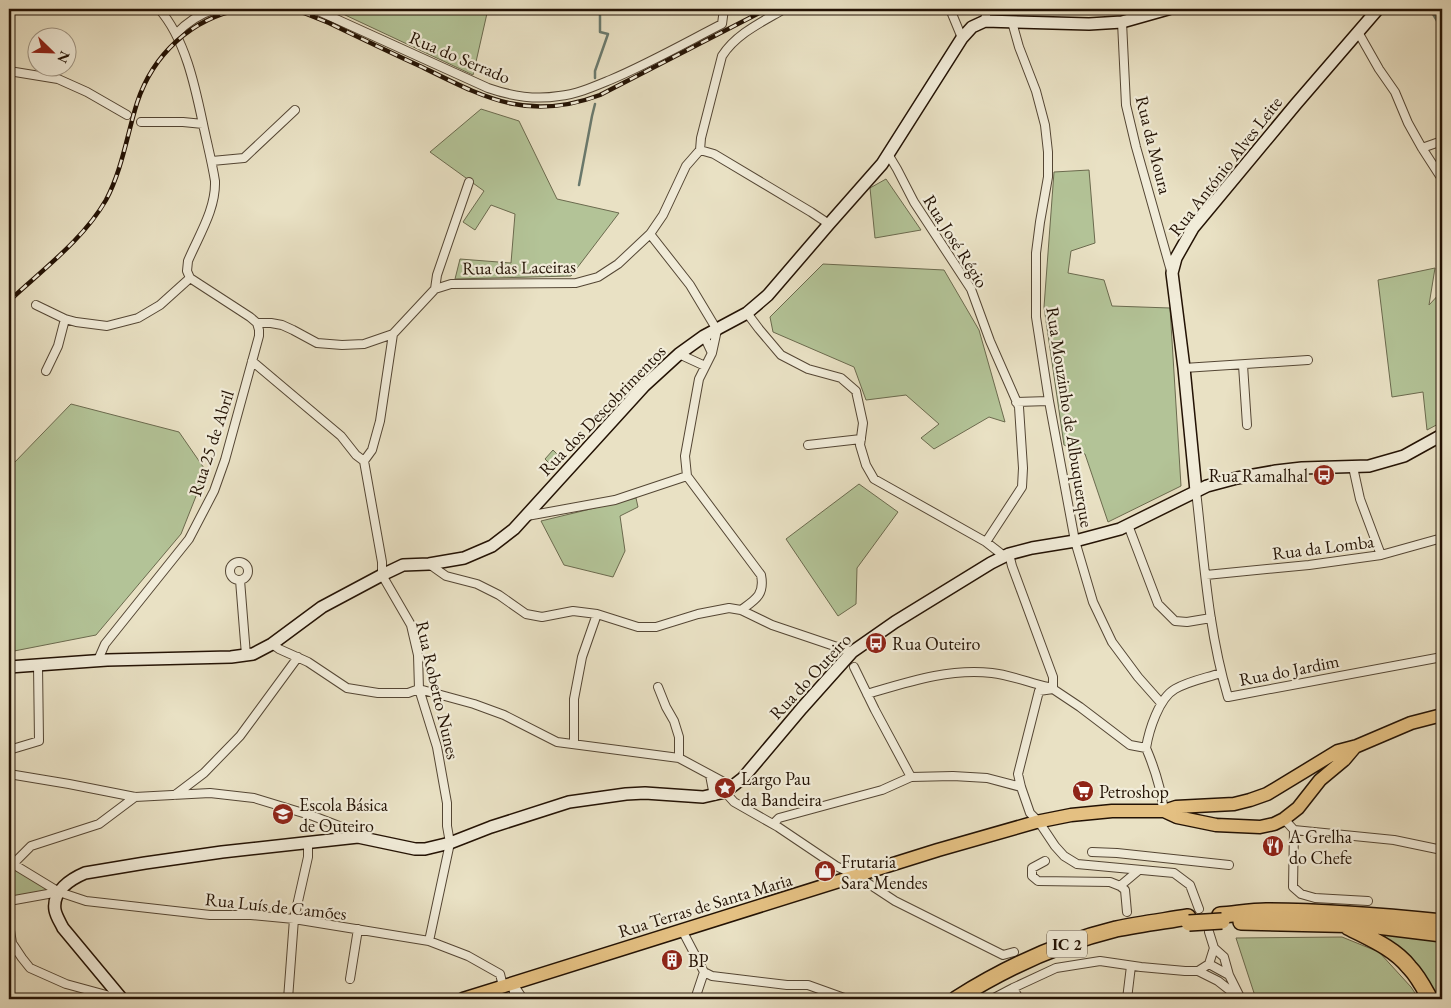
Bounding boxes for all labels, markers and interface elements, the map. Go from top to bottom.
street label: Rua do Serrado [406,25,514,89]
north arrow [28,28,78,78]
text: N [53,48,74,66]
street label: Rua António Alves Leite [1163,91,1287,241]
street label: Rua da Moura [1131,93,1178,197]
street label: Rua José Régio [918,190,994,292]
street label: Rua das Laceiras [462,255,576,279]
street label: Rua Mouzinho de Albuquerque [1041,305,1099,529]
street label: Rua dos Descobrimentos [533,340,671,480]
street label: Rua 25 de Abril [183,387,239,499]
bus stop icon: Rua Ramalhal [1312,463,1336,487]
place label: Rua Ramalhal [1209,464,1308,487]
street label: Rua da Lomba [1271,529,1376,565]
street label: Rua Roberto Nunes [411,619,465,762]
street label: Rua do Outeiro [764,628,856,724]
bus stop icon: Rua Outeiro [864,631,888,655]
place label: Rua Outeiro [892,632,980,655]
street label: Rua do Jardim [1237,649,1341,691]
place label: Largo Pau da Bandeira [741,767,823,811]
place icon: Largo Pau da Bandeira [713,776,737,800]
supermarket icon: Petroshop [1071,779,1095,803]
place label: Petroshop [1099,780,1169,803]
place label: Escola Básica de Outeiro [299,793,389,837]
school or university icon: Escola Básica de Outeiro [271,802,295,826]
place label: A Grelha do Chefe [1288,825,1353,869]
restaurant icon: A Grelha do Chefe [1261,834,1285,858]
place label: Frutaria Sara Mendes [841,850,928,894]
shop icon: Frutaria Sara Mendes [813,859,837,883]
street label: Rua Terras de Santa Maria [615,867,796,942]
street label: Rua Luís de Camões [204,887,348,925]
road number: IC 2 [1047,931,1087,958]
building icon: BP [660,948,684,972]
place label: BP [688,949,709,972]

